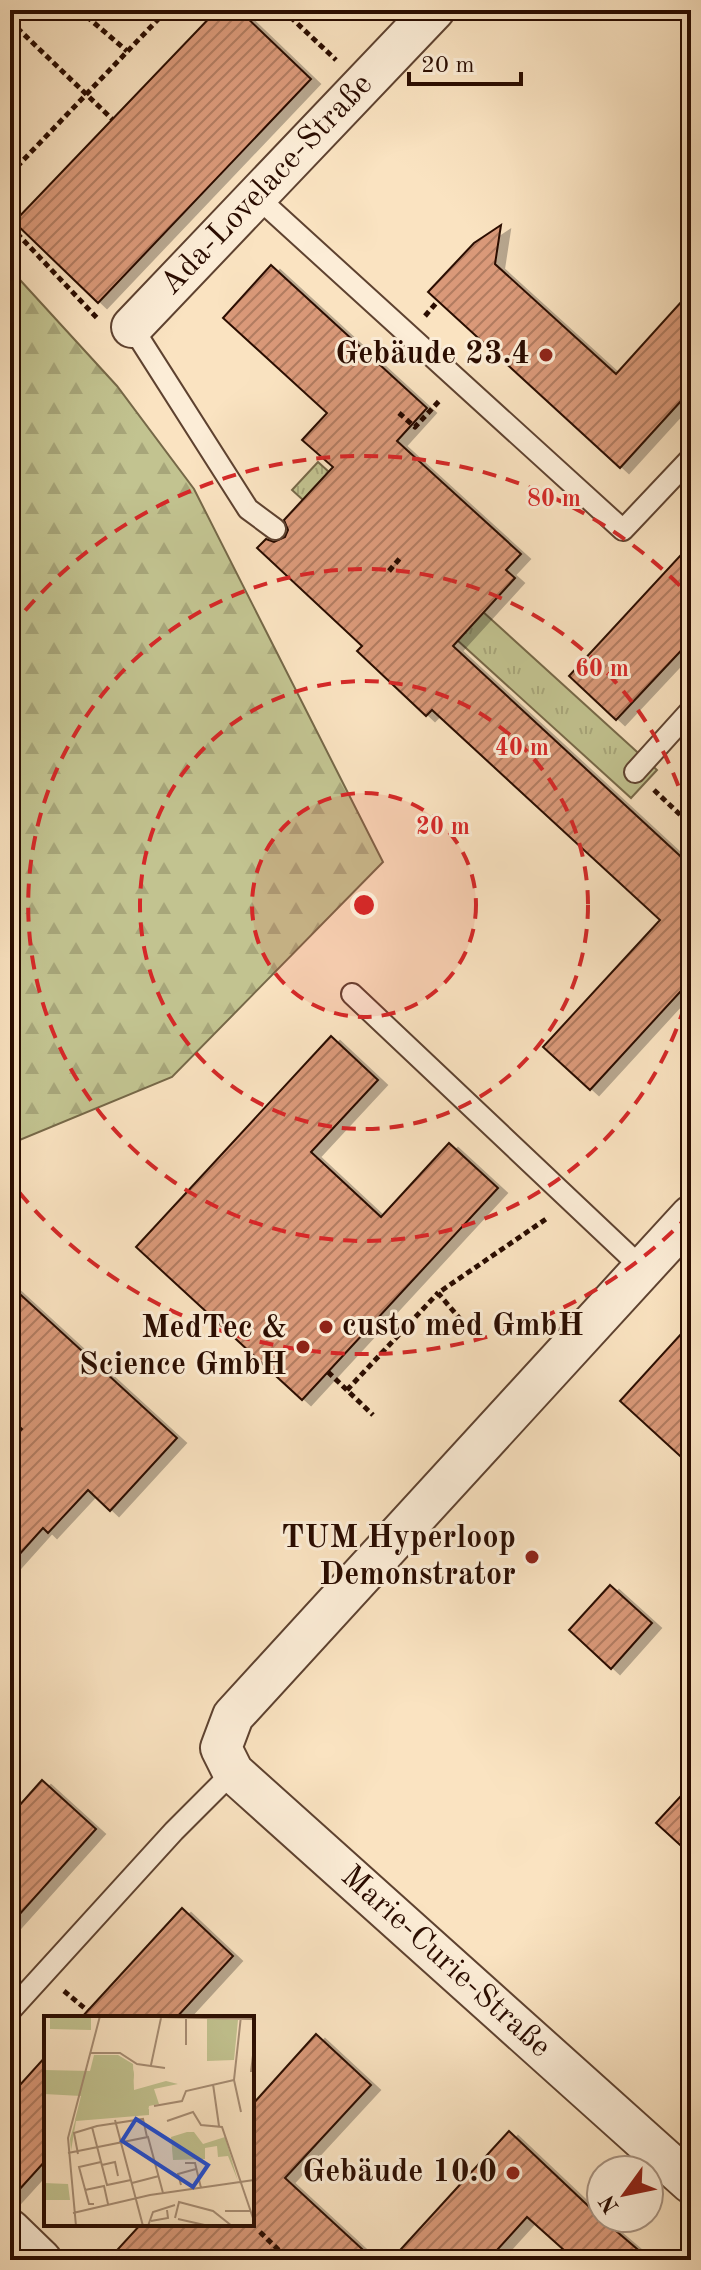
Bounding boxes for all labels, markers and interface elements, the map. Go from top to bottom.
scale bar [409,36,521,86]
text: 20 m [421,54,475,78]
street label: Ada-Lovelace-Straße [155,69,379,302]
place label: Gebäude 23.4 [335,339,530,371]
marker: Gebäude 23.4 [537,346,555,364]
text: 80 m [527,488,581,512]
text: 60 m [575,658,629,682]
text: 40 m [495,737,549,761]
text: 20 m [416,816,470,840]
centre of rings [350,891,378,919]
place label: custo med GmbH [342,1311,584,1343]
place label: MedTec & Science GmbH [79,1313,287,1382]
marker: custo med GmbH [317,1318,335,1336]
marker: MedTec & Science GmbH [294,1338,312,1356]
place label: TUM Hyperloop Demonstrator [281,1523,516,1592]
marker: TUM Hyperloop Demonstrator [523,1548,541,1566]
street label: Marie-Curie-Straße [334,1860,556,2064]
inset map [44,2016,254,2226]
north arrow [585,2154,665,2234]
place label: Gebäude 10.0 [302,2157,497,2189]
marker: Gebäude 10.0 [504,2164,522,2182]
text: N [596,2191,624,2217]

